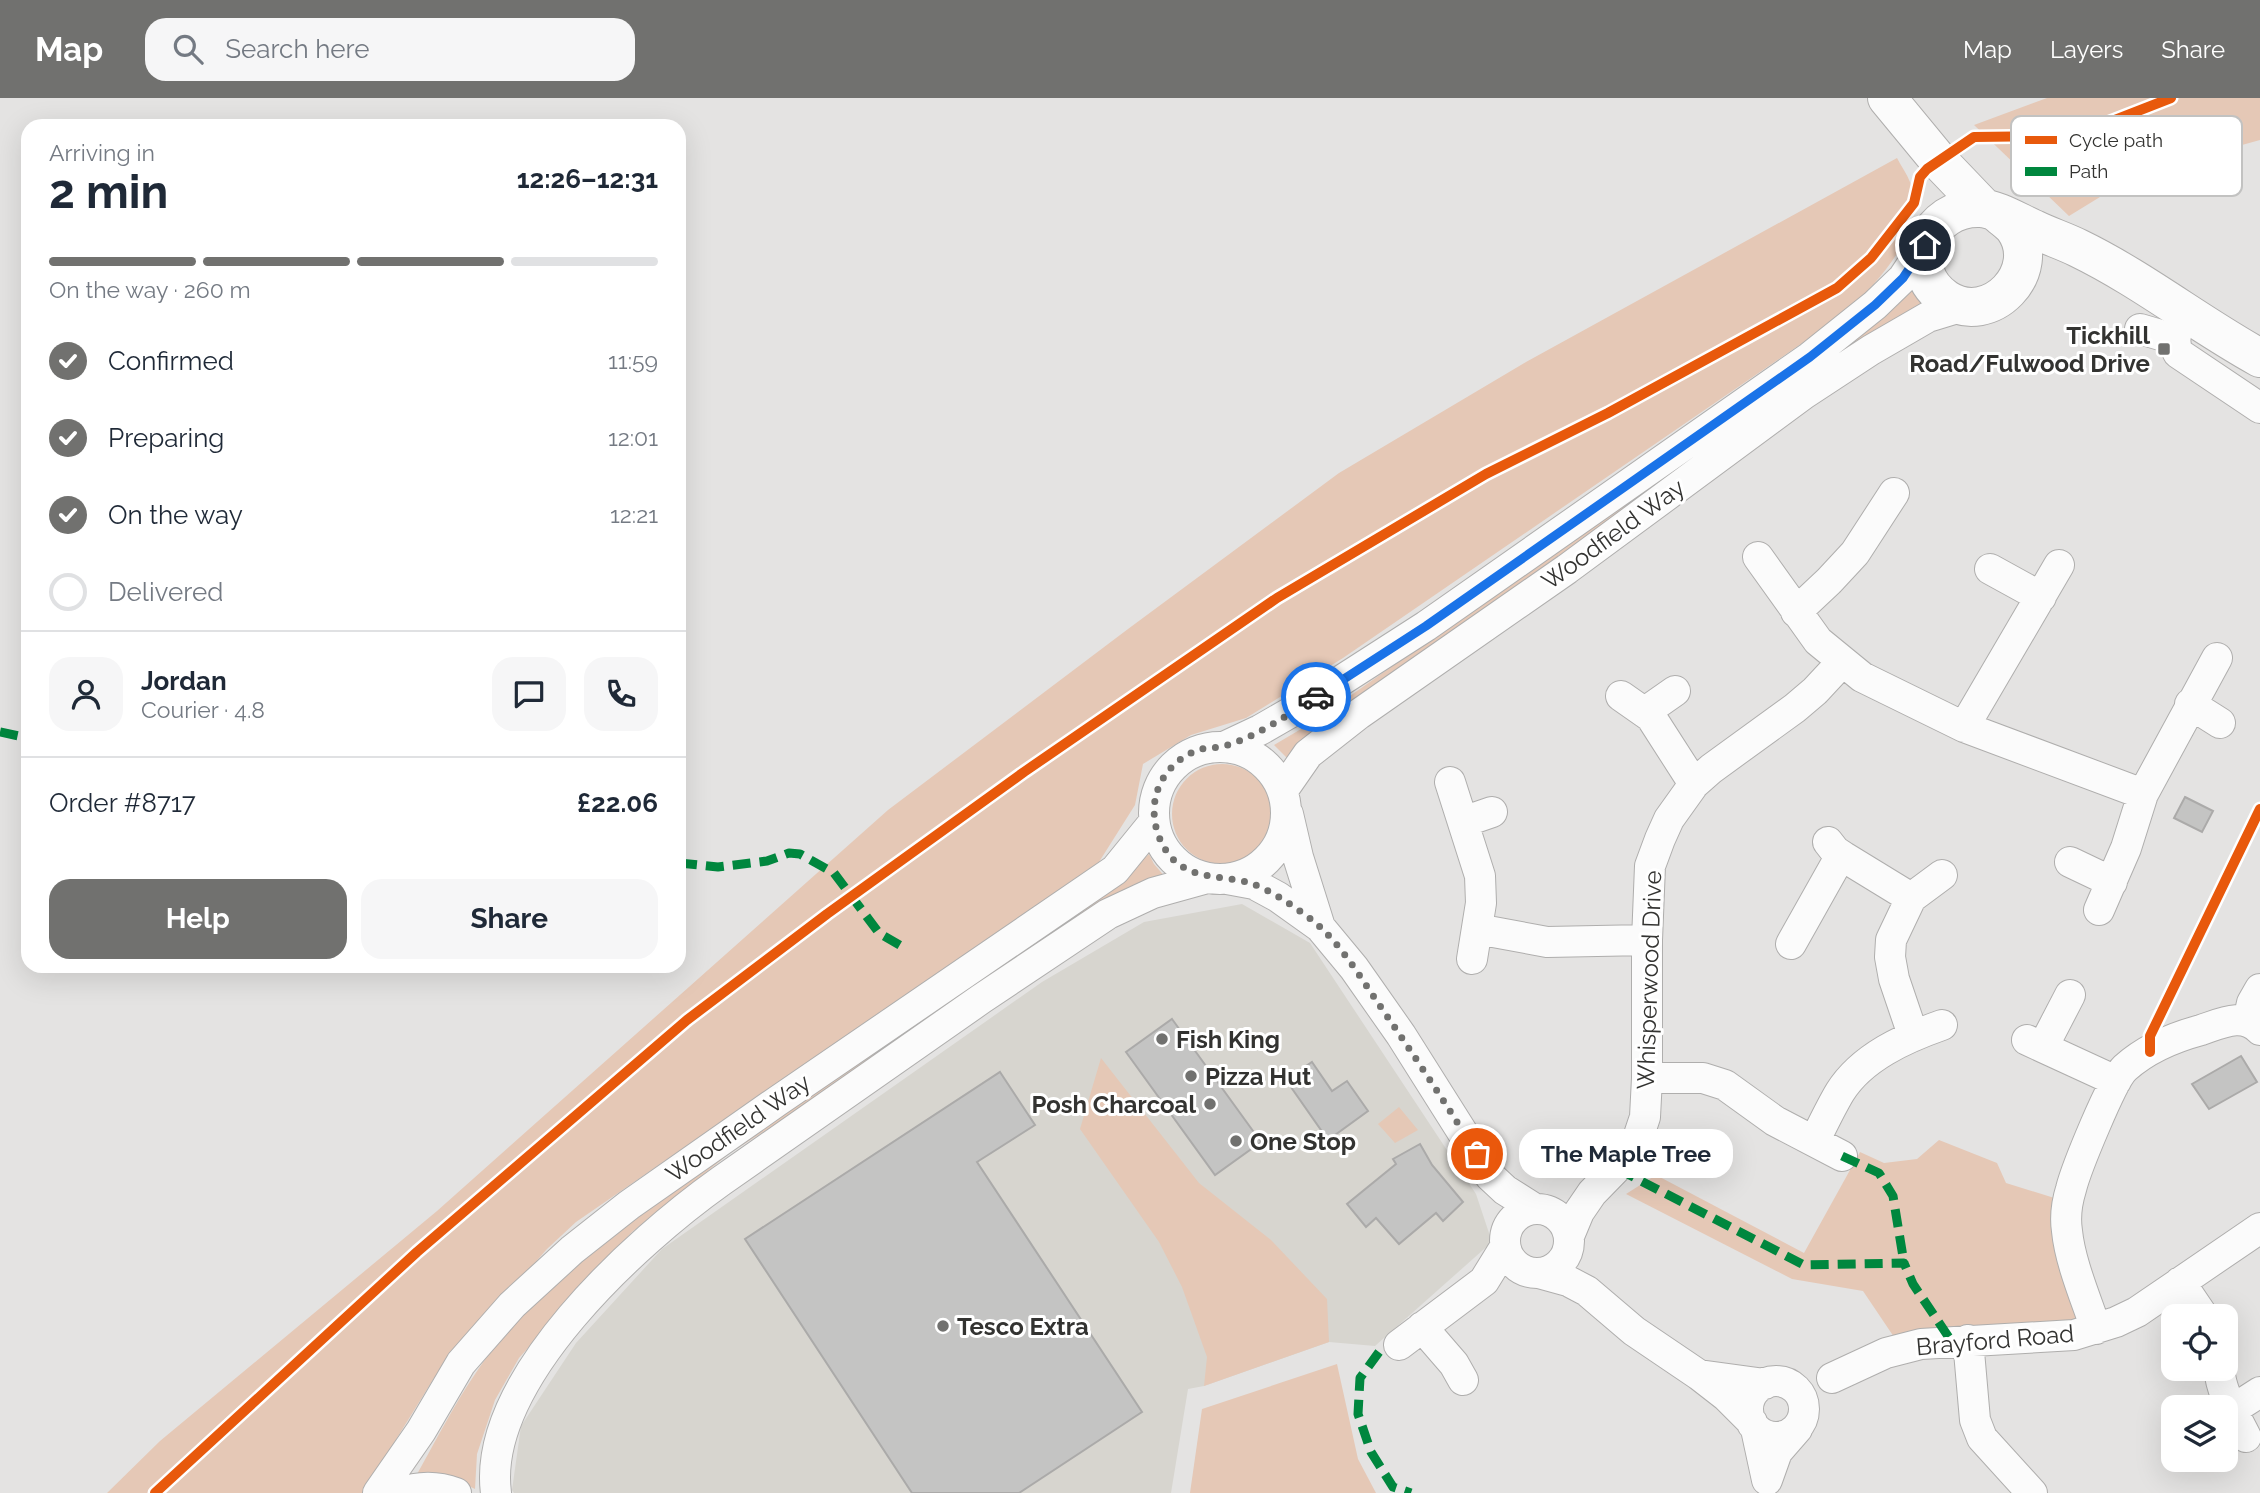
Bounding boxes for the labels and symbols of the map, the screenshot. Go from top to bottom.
legend [2011,116,2242,196]
text: Cycle path [2069,129,2163,151]
text: Path [2069,160,2108,182]
pin [1895,215,1955,275]
place label: Tickhill Road/Fulwood Drive [1909,321,2150,378]
marker: Tickhill Road/Fulwood Drive [2156,341,2172,357]
street label: Woodfield Way [1536,472,1690,596]
courier [1281,662,1351,732]
street label: Whisperwood Drive [1631,870,1667,1090]
place label: Fish King [1176,1025,1280,1054]
marker: Fish King [1154,1031,1170,1047]
place label: Pizza Hut [1205,1062,1311,1091]
street label: Woodfield Way [660,1068,816,1188]
marker: Pizza Hut [1183,1068,1199,1084]
place label: Posh Charcoal [1031,1090,1196,1119]
marker: Posh Charcoal [1202,1096,1218,1112]
pin [1447,1124,1507,1184]
place label: One Stop [1250,1127,1356,1156]
callout: The Maple Tree [1519,1130,1732,1178]
marker: One Stop [1228,1133,1244,1149]
place label: Tesco Extra [957,1312,1089,1341]
marker: Tesco Extra [935,1318,951,1334]
street label: Brayford Road [1915,1319,2075,1361]

